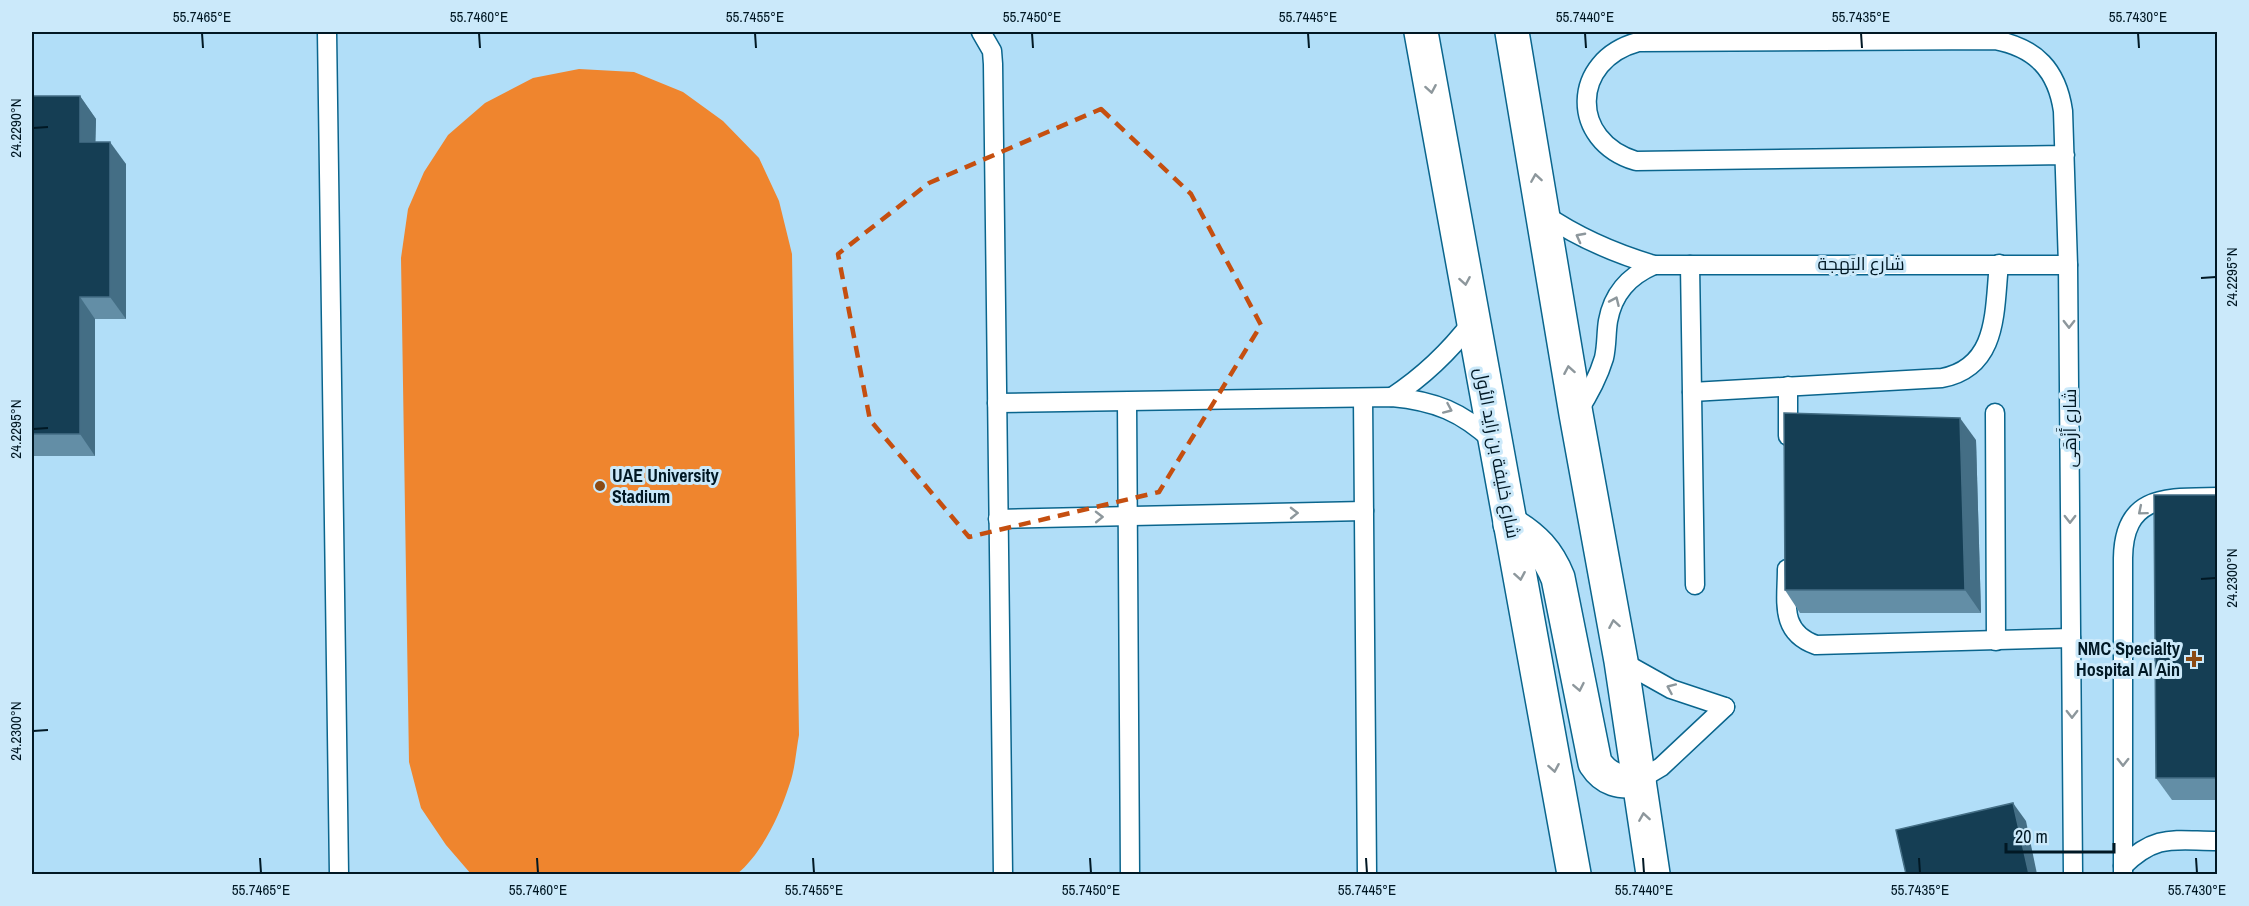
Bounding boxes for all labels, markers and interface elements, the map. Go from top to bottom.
text: 55.7465°E [173,6,231,27]
text: 55.7460°E [450,6,508,27]
text: 55.7455°E [726,6,784,27]
text: 55.7450°E [1003,6,1061,27]
text: 55.7445°E [1279,6,1337,27]
text: 55.7440°E [1556,6,1614,27]
text: 55.7435°E [1832,6,1890,27]
text: 55.7430°E [2109,6,2167,27]
one-way arrow [1424,84,1437,94]
text: 24.2290°N [5,98,26,158]
one-way arrow [1530,173,1543,183]
one-way arrow [1575,232,1586,244]
text: 24.2295°N [2221,247,2242,307]
street label: شارع البَهجة [1817,251,1905,276]
one-way arrow [1458,276,1471,286]
one-way arrow [1608,296,1620,307]
one-way arrow [2063,319,2075,328]
street label: شارع خليفة بن زايد الأول [1469,365,1526,541]
one-way arrow [1563,365,1575,375]
street label: شارع أَزْهَى [2056,389,2082,467]
text: 24.2295°N [5,399,26,459]
one-way arrow [1442,402,1453,414]
place label: UAE University Stadium [612,463,719,509]
marker: UAE University Stadium [593,479,607,493]
one-way arrow [2138,503,2149,514]
one-way arrow [1290,507,1299,519]
one-way arrow [1095,511,1104,524]
one-way arrow [2064,514,2076,523]
text: 24.2300°N [2221,548,2242,608]
one-way arrow [1513,571,1526,581]
one-way arrow [1609,619,1621,629]
place label: NMC Specialty Hospital Al Ain [2076,636,2181,682]
marker: NMC Specialty Hospital Al Ain [2185,650,2203,668]
one-way arrow [1572,681,1585,691]
one-way arrow [1667,683,1678,695]
text: 24.2300°N [5,701,26,761]
one-way arrow [2066,709,2078,718]
one-way arrow [2117,758,2129,767]
one-way arrow [1547,763,1560,773]
one-way arrow [1639,812,1651,821]
scale bar [2006,816,2114,854]
text: 20 m [2015,824,2048,849]
text: 55.7465°E [232,879,290,900]
text: 55.7460°E [509,879,567,900]
text: 55.7455°E [785,879,843,900]
text: 55.7450°E [1062,879,1120,900]
text: 55.7445°E [1338,879,1396,900]
text: 55.7440°E [1615,879,1673,900]
text: 55.7435°E [1891,879,1949,900]
text: 55.7430°E [2168,879,2226,900]

